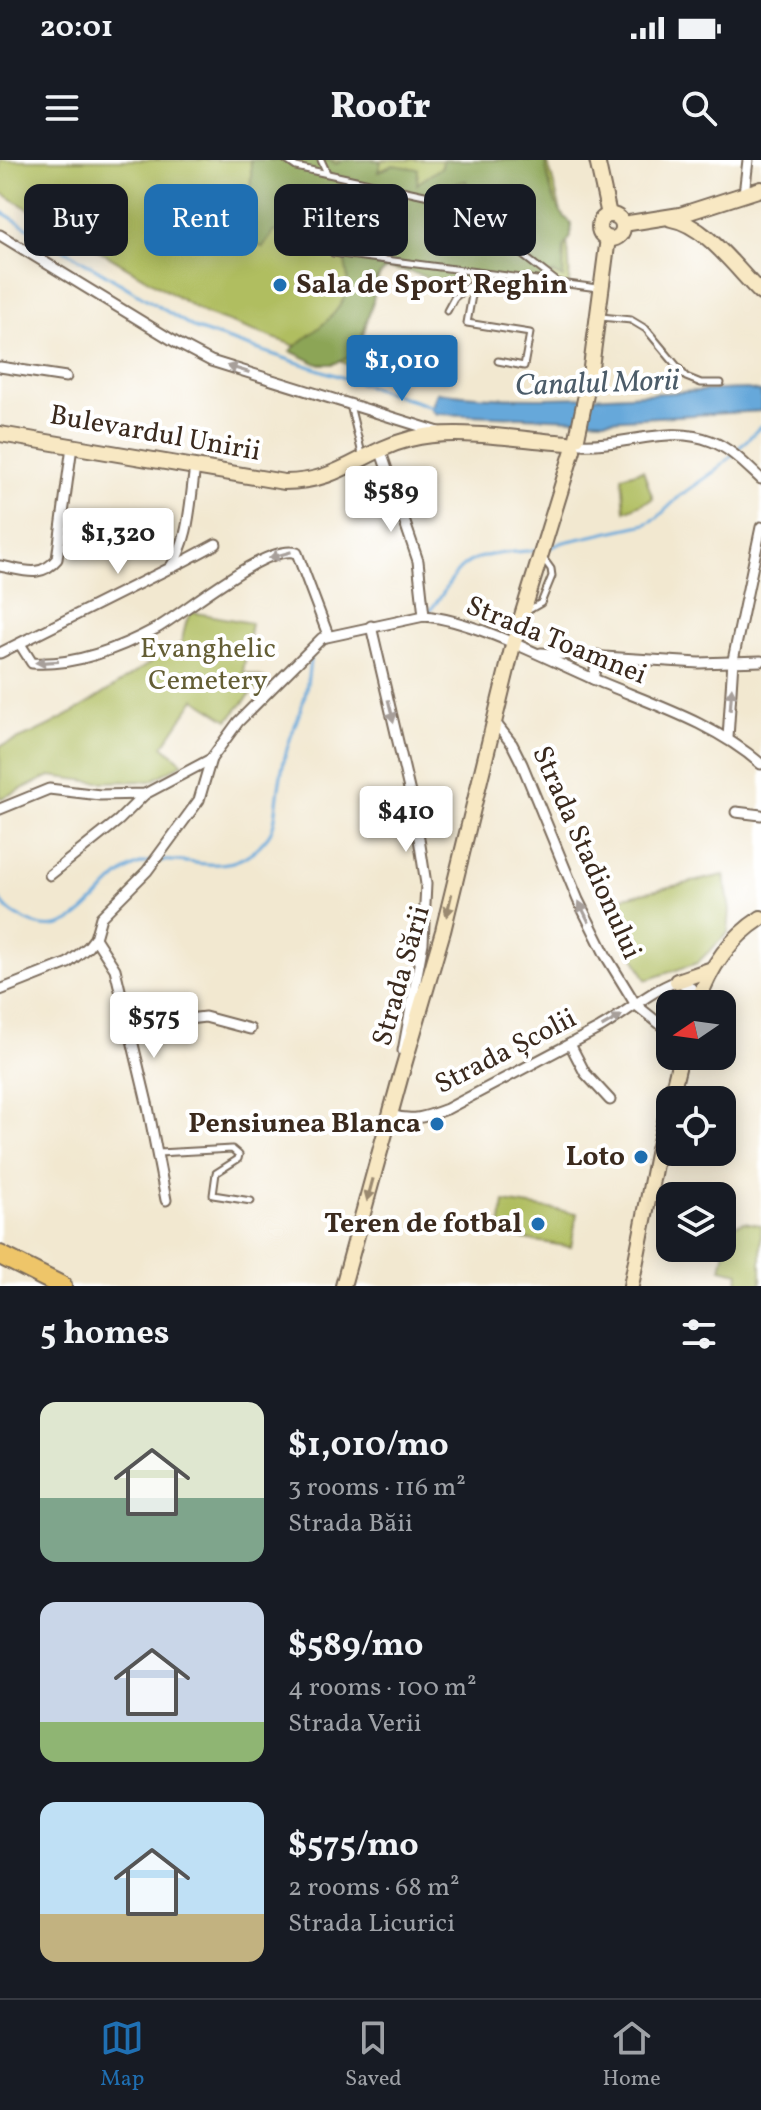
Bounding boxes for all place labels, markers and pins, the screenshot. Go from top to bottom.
place label: Sala de Sport Reghin [296,266,568,305]
marker: Sala de Sport Reghin [271,276,289,294]
pin: $1,010 [337,335,467,403]
pin: $589 [344,466,438,534]
pin: $1,320 [53,508,183,576]
pin: $410 [359,786,453,854]
pin: $575 [107,992,201,1060]
place label: Pensiunea Blanca [188,1105,421,1144]
marker: Pensiunea Blanca [428,1115,446,1133]
place label: Loto [566,1138,625,1177]
marker: Loto [632,1148,650,1166]
place label: Teren de fotbal [324,1205,522,1244]
marker: Teren de fotbal [529,1215,547,1233]

